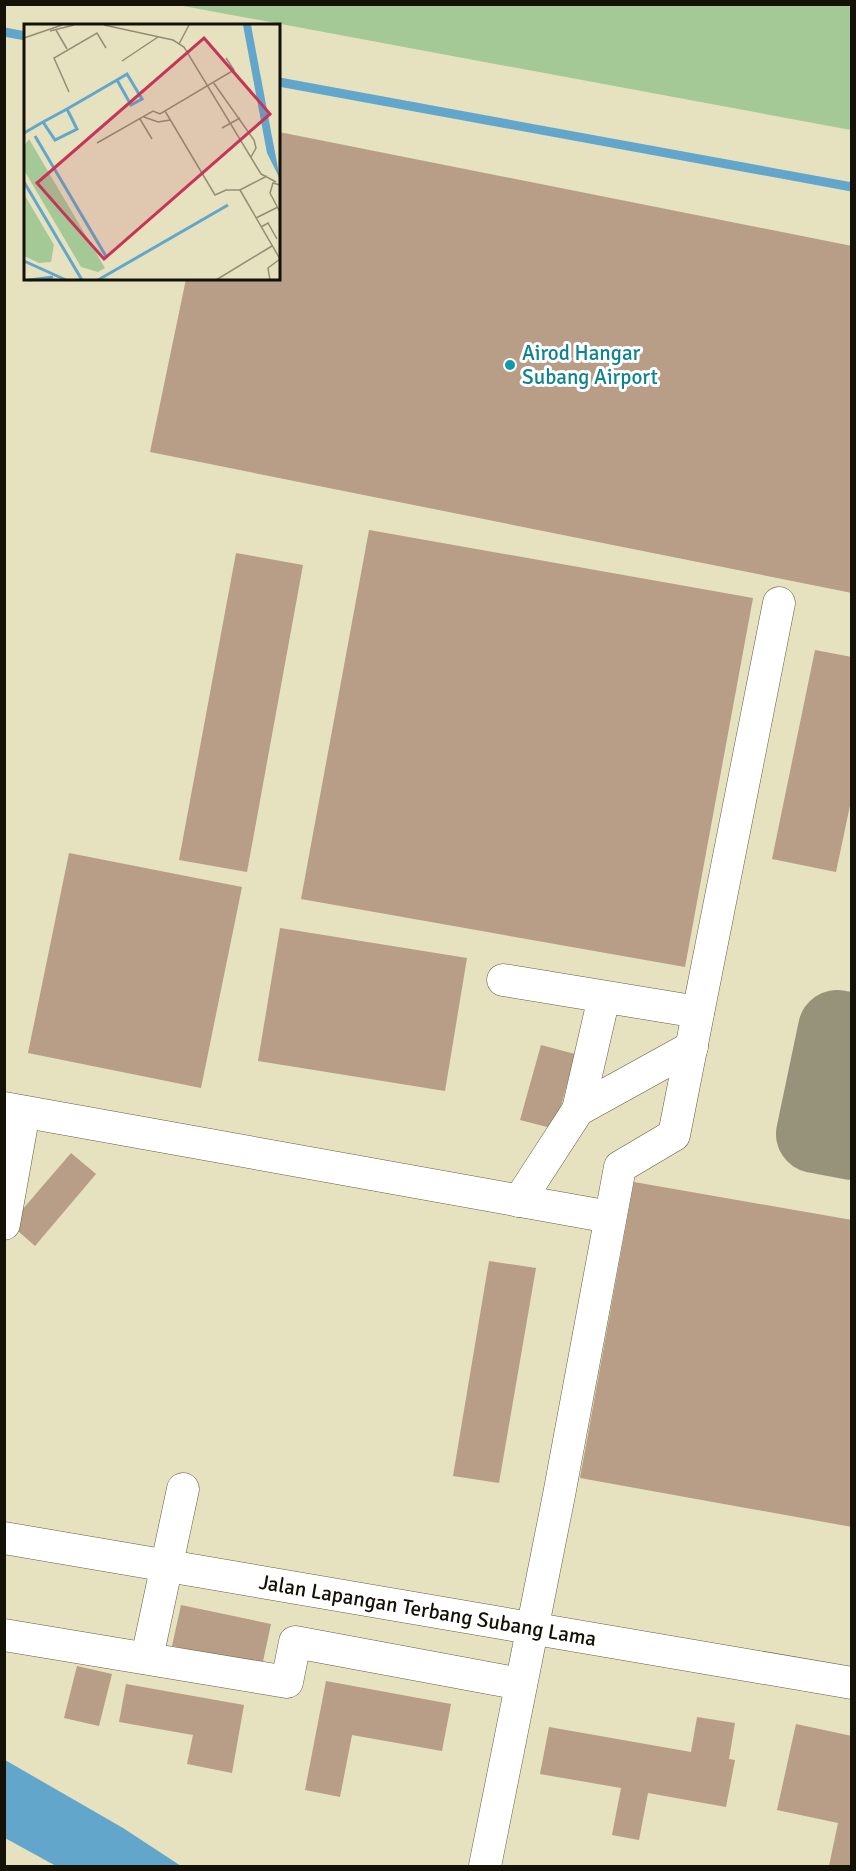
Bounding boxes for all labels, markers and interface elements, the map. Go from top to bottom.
inset map [24,24,280,280]
place label: Airod Hangar Subang Airport [522,340,658,390]
marker: Airod Hangar Subang Airport [503,358,517,372]
street label: Jalan Lapangan Terbang Subang Lama [257,1569,598,1652]

